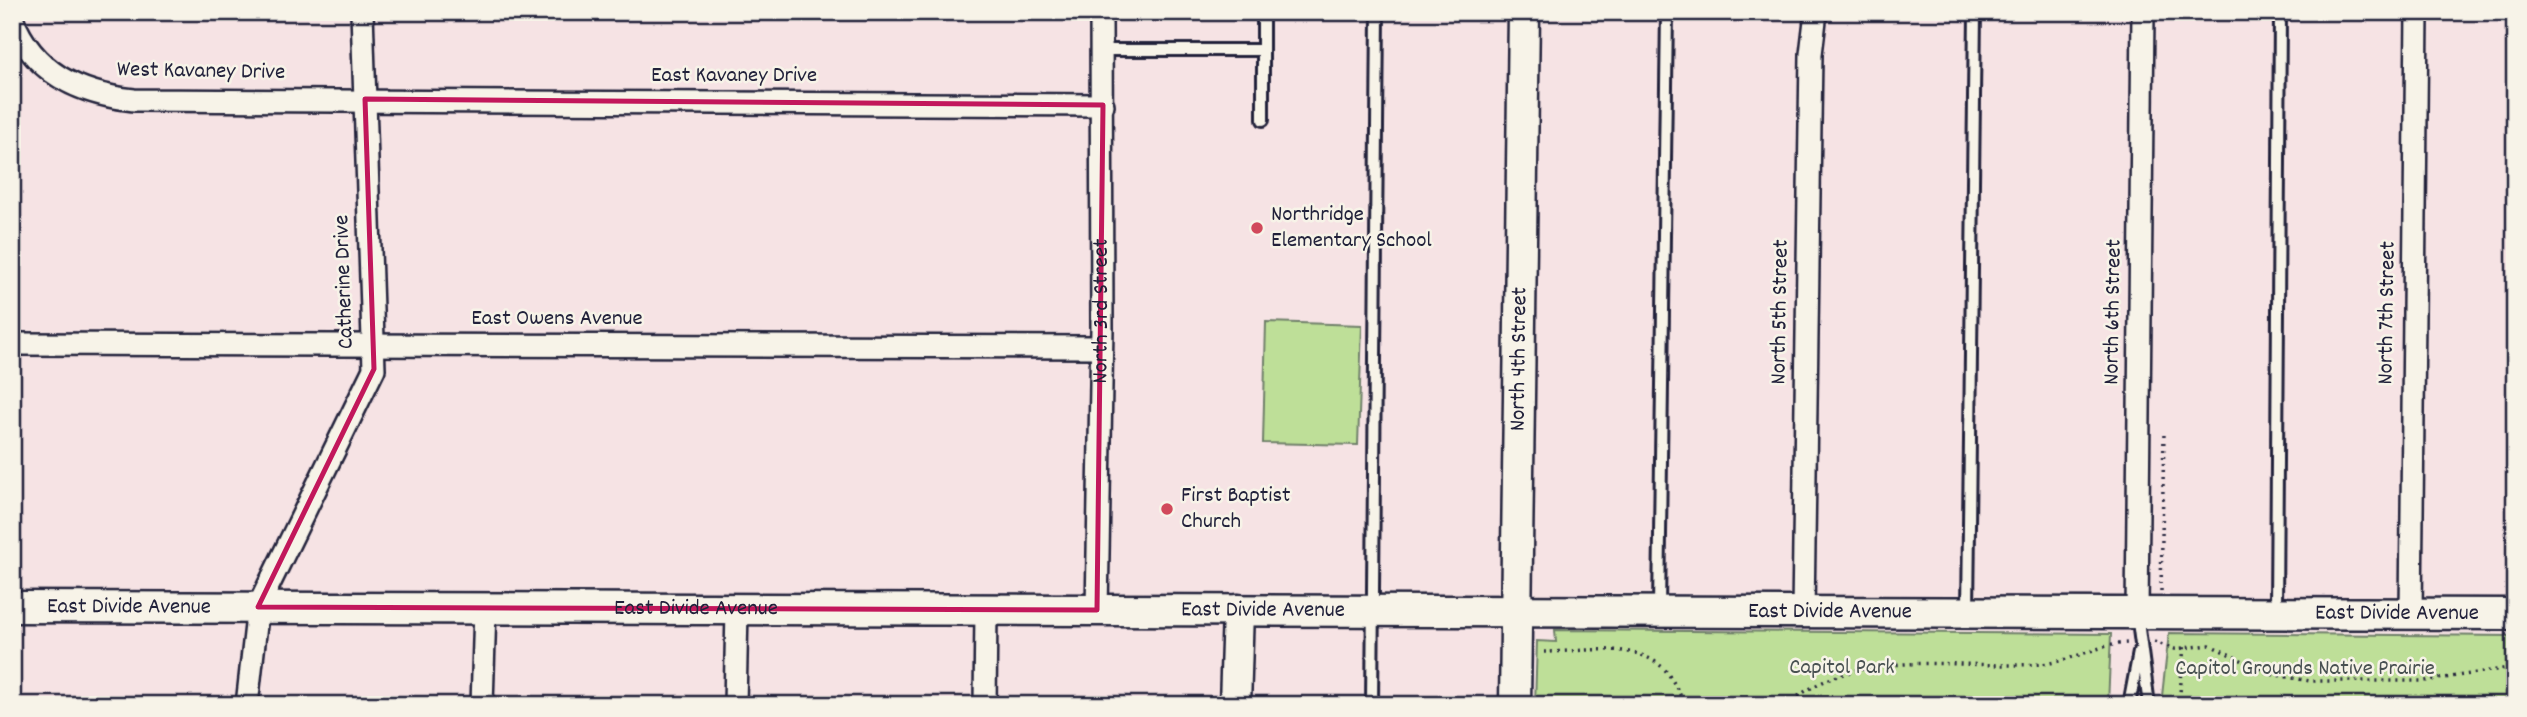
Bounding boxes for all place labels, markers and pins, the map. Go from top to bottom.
place label: Northridge Elementary School [1271,199,1432,258]
marker: Northridge Elementary School [1249,220,1265,236]
place label: First Baptist Church [1181,480,1291,539]
marker: First Baptist Church [1159,501,1175,517]

